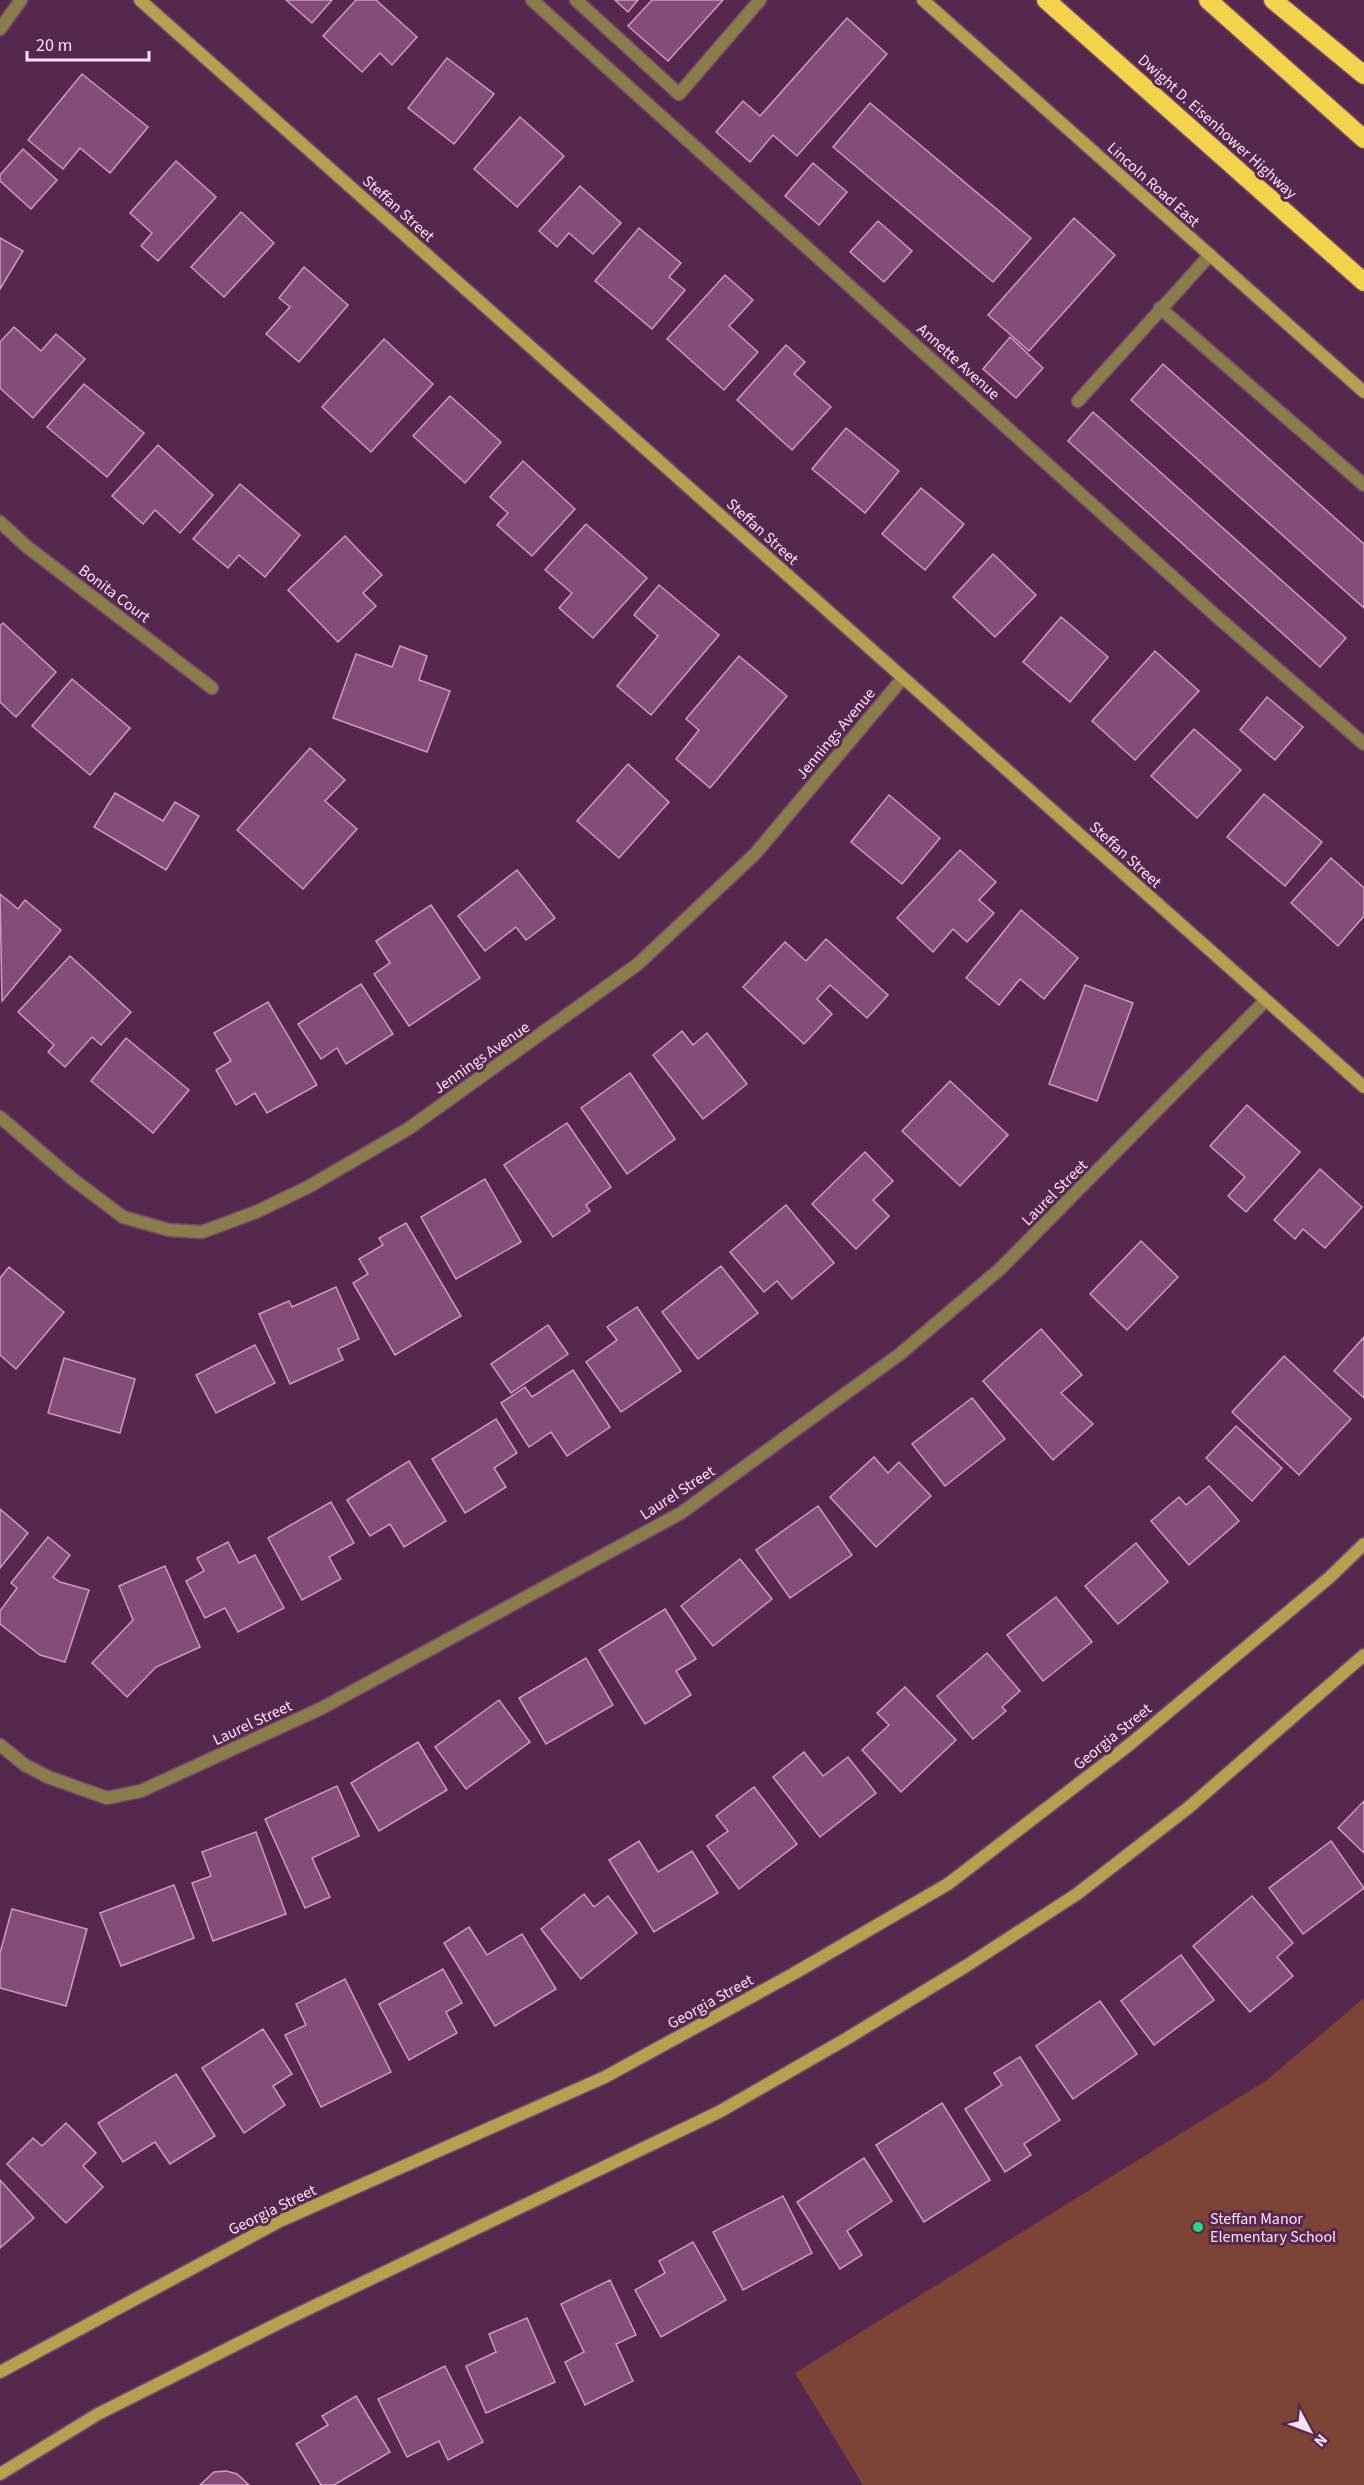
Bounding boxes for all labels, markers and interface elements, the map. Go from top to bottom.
scale bar [27,24,148,62]
text: 20 m [36,33,72,58]
street label: Dwight D. Eisenhower Highway [1133,49,1302,204]
street label: Lincoln Road East [1102,137,1205,233]
street label: Steffan Street [357,170,440,248]
street label: Annette Avenue [912,319,1005,405]
street label: Steffan Street [721,493,804,571]
street label: Bonita Court [74,560,155,628]
street label: Jennings Avenue [791,683,881,784]
street label: Steffan Street [1084,816,1167,894]
street label: Jennings Avenue [429,1016,534,1099]
street label: Laurel Street [1017,1154,1093,1231]
street label: Laurel Street [636,1460,720,1525]
street label: Laurel Street [209,1695,296,1751]
street label: Georgia Street [1069,1698,1157,1775]
street label: Georgia Street [664,1969,758,2035]
street label: Georgia Street [225,2179,321,2241]
place label: Steffan Manor Elementary School [1210,2208,1336,2248]
marker: Steffan Manor Elementary School [1191,2220,1205,2234]
north arrow [1280,2401,1340,2461]
text: N [1309,2429,1332,2451]

